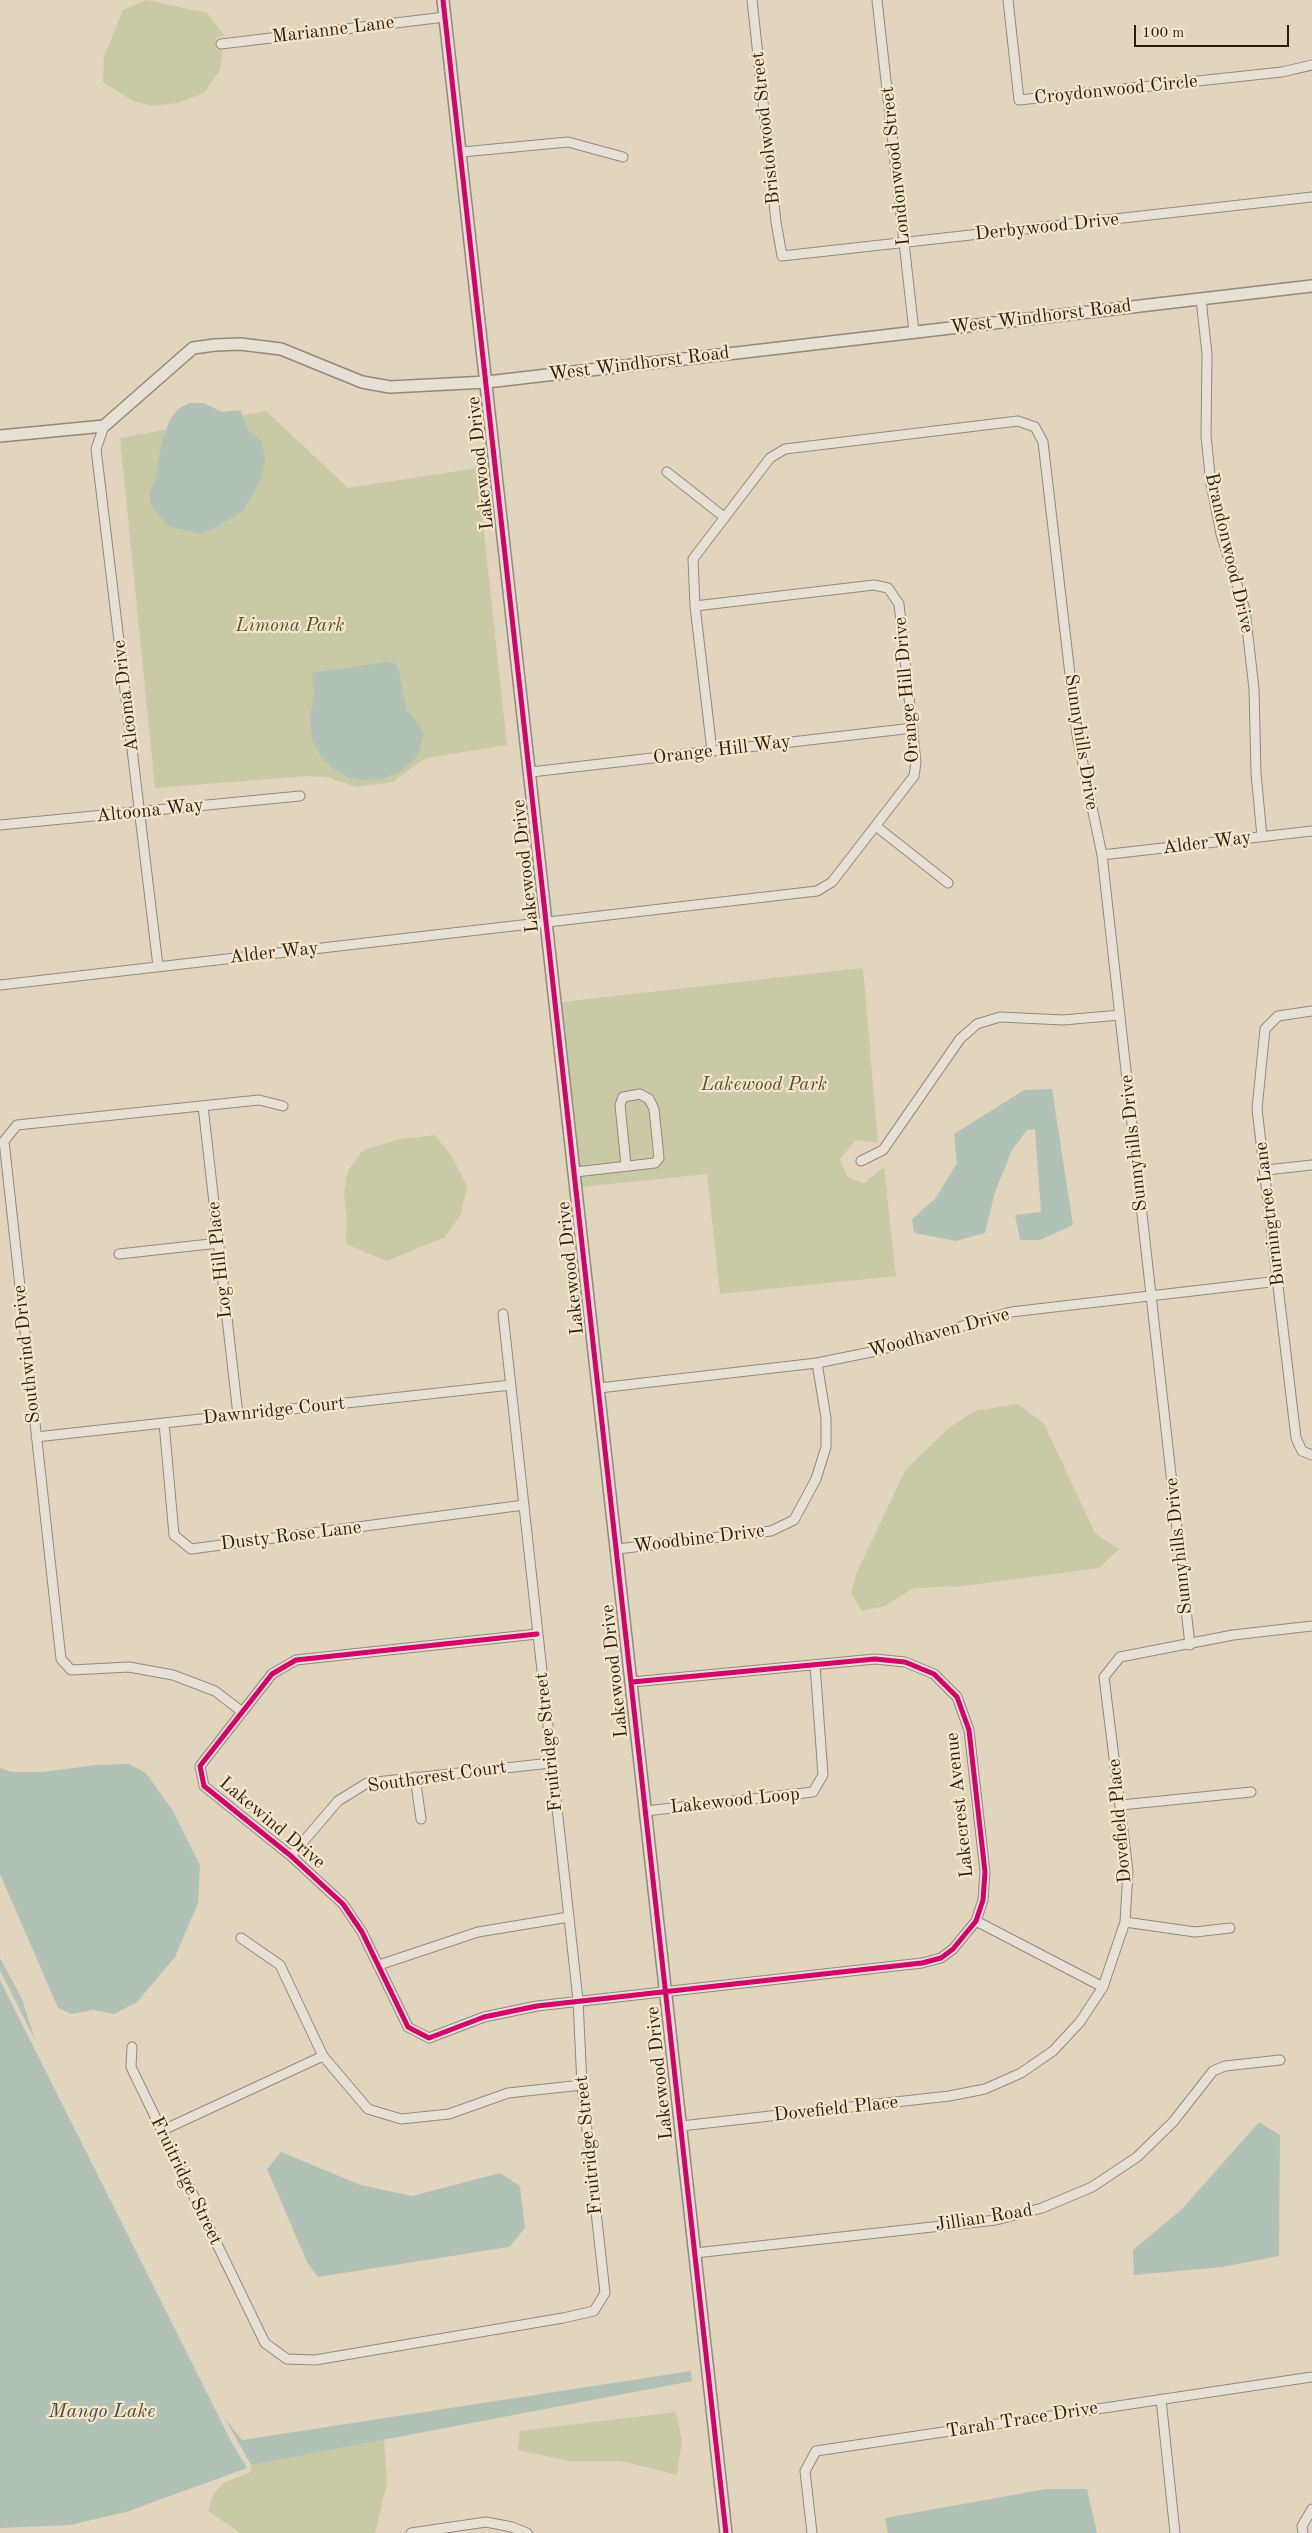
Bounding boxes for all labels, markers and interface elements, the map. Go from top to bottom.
street label: Marianne Lane [270,11,396,49]
scale bar [1137,15,1292,47]
text: 100 m [1142,26,1184,41]
street label: Bristolwood Street [747,50,785,206]
street label: Croydonwood Circle [1033,70,1199,110]
street label: Londonwood Street [876,85,916,247]
street label: Derbywood Drive [974,208,1120,246]
street label: West Windhorst Road [949,295,1133,339]
street label: West Windhorst Road [547,342,731,386]
street label: Lakewood Drive [463,395,499,531]
street label: Brandonwood Drive [1199,471,1259,635]
park label: Limona Park [236,615,344,637]
street label: Orange Hill Drive [889,616,925,764]
street label: Alcoma Drive [108,639,144,753]
street label: Sunnyhills Drive [1059,672,1103,812]
street label: Orange Hill Way [652,730,792,770]
street label: Altoona Way [95,794,205,828]
street label: Lakewood Drive [508,798,544,934]
street label: Alder Way [1161,826,1253,860]
street label: Alder Way [228,937,320,969]
street label: Sunnyhills Drive [1115,1073,1153,1213]
park label: Lakewood Park [701,1074,827,1096]
street label: Burningtree Lane [1250,1140,1290,1288]
street label: Log Hill Place [203,1200,237,1320]
street label: Lakewood Drive [553,1200,589,1336]
street label: Southwind Drive [8,1284,46,1424]
street label: Woodhaven Drive [866,1303,1012,1363]
street label: Dawnridge Court [202,1392,346,1430]
street label: Sunnyhills Drive [1160,1476,1198,1616]
street label: Dusty Rose Lane [219,1516,363,1556]
street label: Woodbine Drive [632,1520,766,1558]
street label: Lakewood Drive [597,1603,633,1739]
street label: Fruitridge Street [530,1671,568,1813]
street label: Lakecrest Avenue [941,1731,979,1879]
street label: Southcrest Court [366,1756,508,1798]
street label: Dovefield Place [1103,1758,1137,1884]
street label: Lakewind Drive [214,1772,330,1874]
street label: Lakewood Loop [669,1783,801,1819]
street label: Lakewood Drive [642,2005,678,2141]
street label: Fruitridge Street [570,2074,608,2216]
street label: Dovefield Place [773,2091,899,2127]
street label: Fruitridge Street [145,2113,227,2249]
street label: Jillian Road [934,2199,1034,2237]
street label: Tarah Trace Drive [944,2397,1100,2443]
water label: Mango Lake [49,2400,155,2424]

